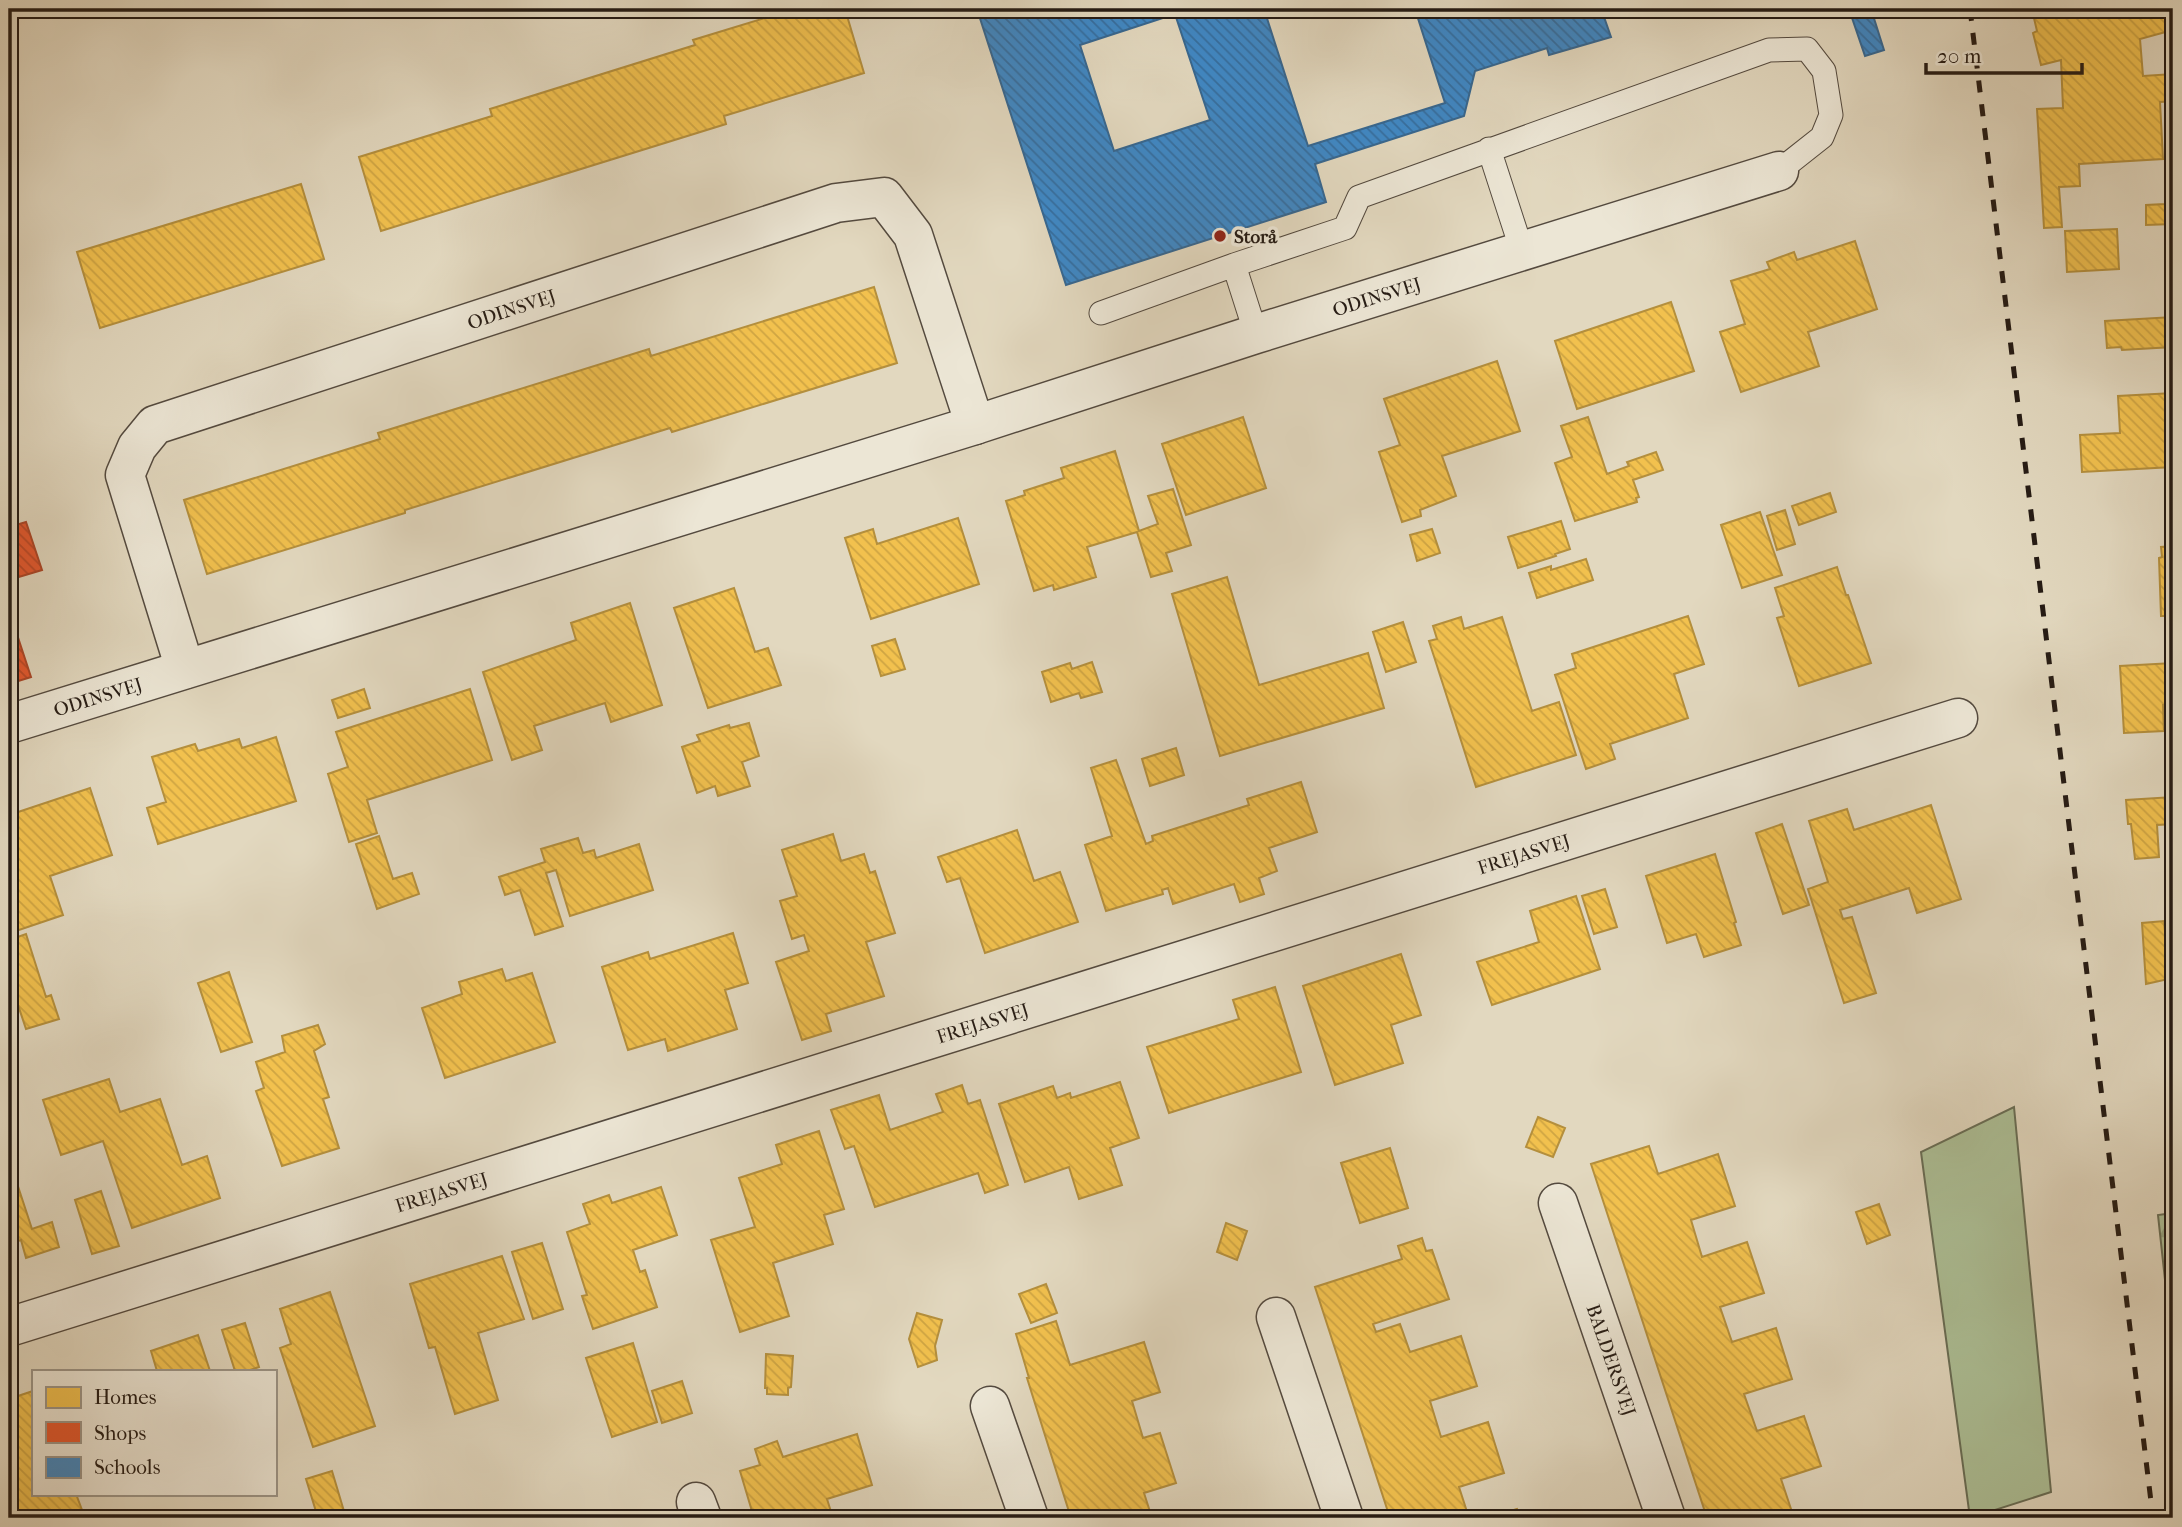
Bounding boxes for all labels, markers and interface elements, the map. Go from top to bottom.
scale bar [1926,32,2082,76]
text: 20 m [1937,44,1982,68]
place label: Storå [1234,226,1278,248]
marker: Storå [1212,228,1228,244]
street label: ODINSVEJ [1330,273,1424,322]
street label: ODINSVEJ [465,285,559,334]
street label: ODINSVEJ [51,673,145,722]
street label: FREJASVEJ [1475,830,1573,879]
street label: FREJASVEJ [934,999,1032,1049]
street label: FREJASVEJ [393,1168,491,1218]
street label: BALDERSVEJ [1582,1302,1640,1419]
legend [32,1370,276,1496]
text: Homes [94,1385,157,1409]
text: Shops [94,1421,147,1445]
text: Schools [94,1455,161,1479]

